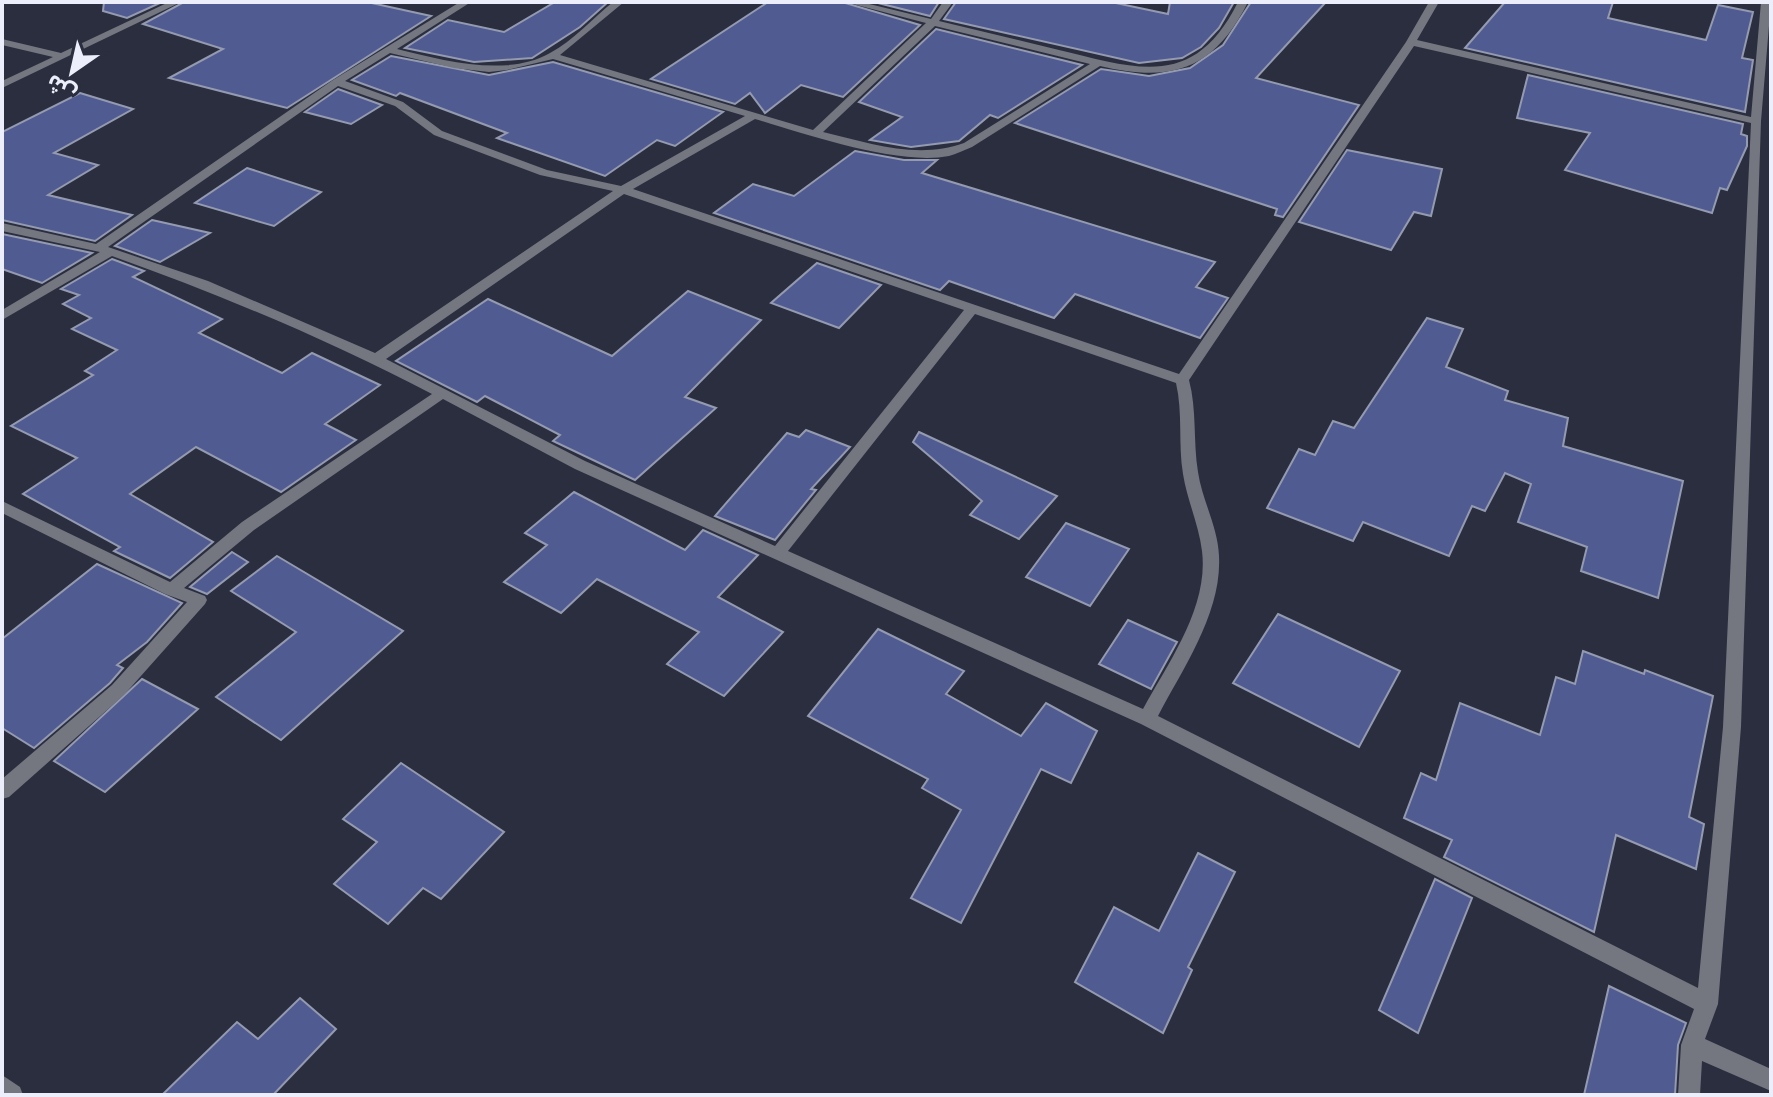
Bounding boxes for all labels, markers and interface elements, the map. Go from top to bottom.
north arrow [32,32,112,112]
text: ش [40,67,82,109]

